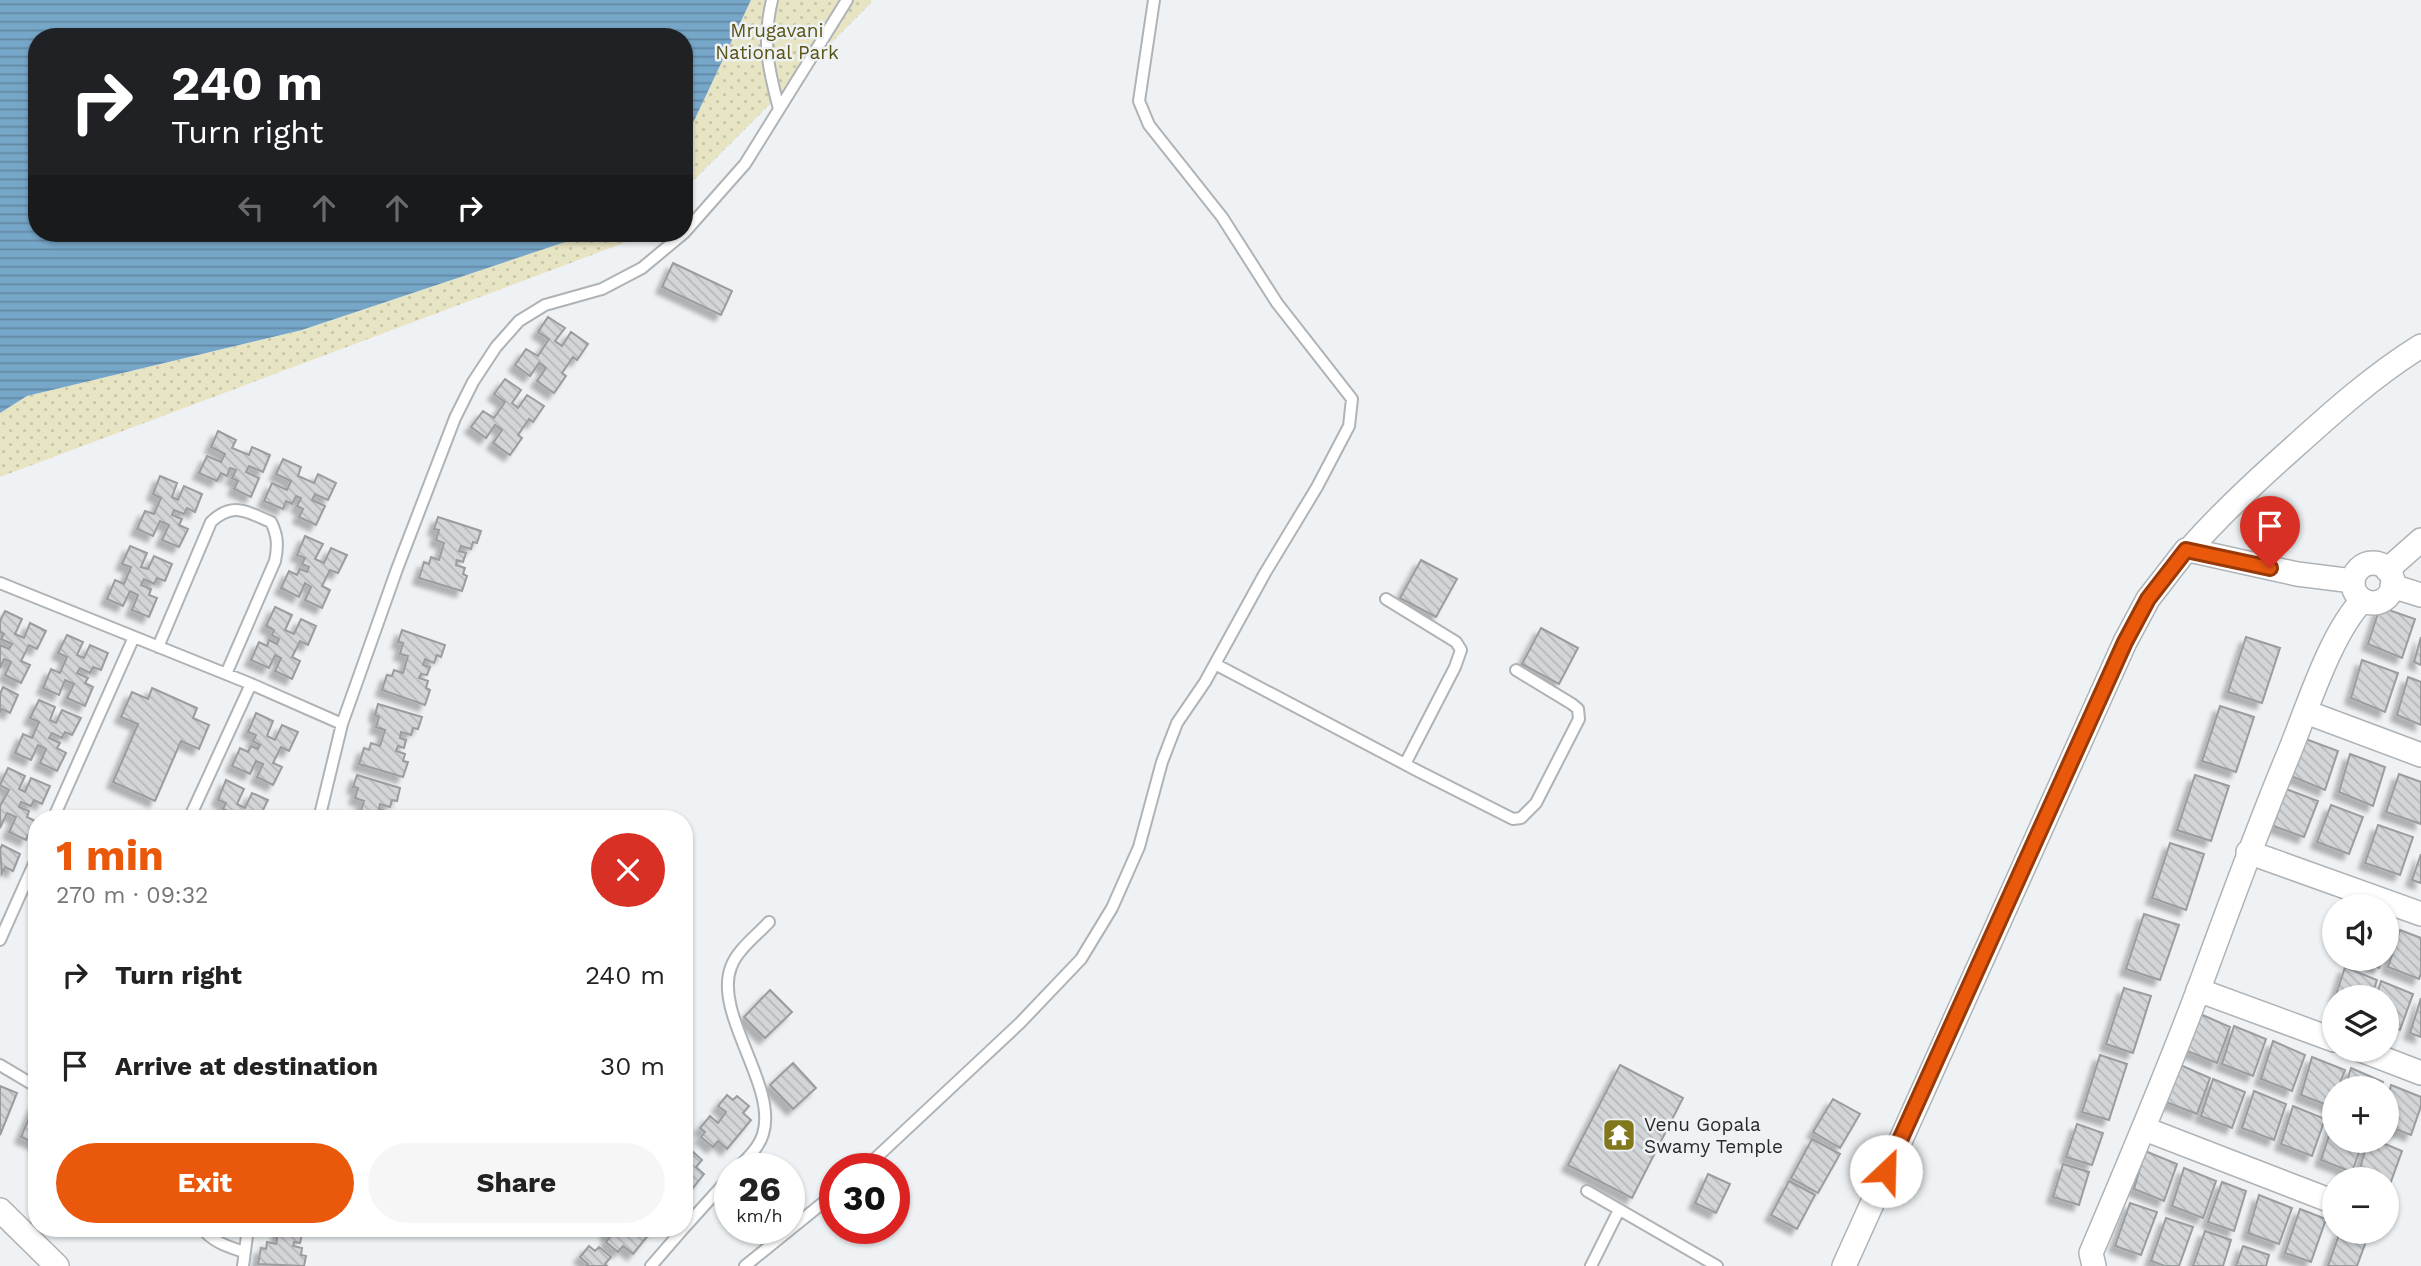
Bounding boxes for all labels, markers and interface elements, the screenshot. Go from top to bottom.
park label: Mrugavani National Park [715,19,839,64]
text: 240 m [171,54,323,112]
icon: right [56,56,147,147]
text: Turn right [171,113,323,151]
icon: left [232,189,270,227]
icon: ahead [305,189,343,227]
icon: ahead [378,189,416,227]
icon: right [451,189,489,227]
pin [2240,496,2300,568]
icon: arrive [2251,507,2289,545]
text: 1 min [56,831,164,880]
button: close [591,833,665,907]
text: 270 m · 09:32 [56,882,208,909]
map controls [2322,894,2399,1244]
button: sound [2322,894,2399,971]
icon: right [56,956,94,994]
text: Turn right [115,960,242,990]
text: 240 m [585,960,665,990]
button: layers [2322,985,2399,1062]
icon: arrive [56,1047,94,1085]
text: Arrive at destination [115,1051,378,1081]
text: 30 m [600,1051,665,1081]
button: + [2322,1076,2399,1153]
place label: Venu Gopala Swamy Temple [1644,1113,1783,1158]
temple icon: Venu Gopala Swamy Temple [1600,1116,1638,1154]
position arrow [1849,1134,1923,1208]
button: Exit [56,1143,354,1223]
button: Share [368,1143,665,1223]
speed limit sign: 30 [819,1153,910,1244]
button: − [2322,1167,2399,1244]
text: 26 [738,1168,781,1210]
text: km/h [736,1205,783,1226]

